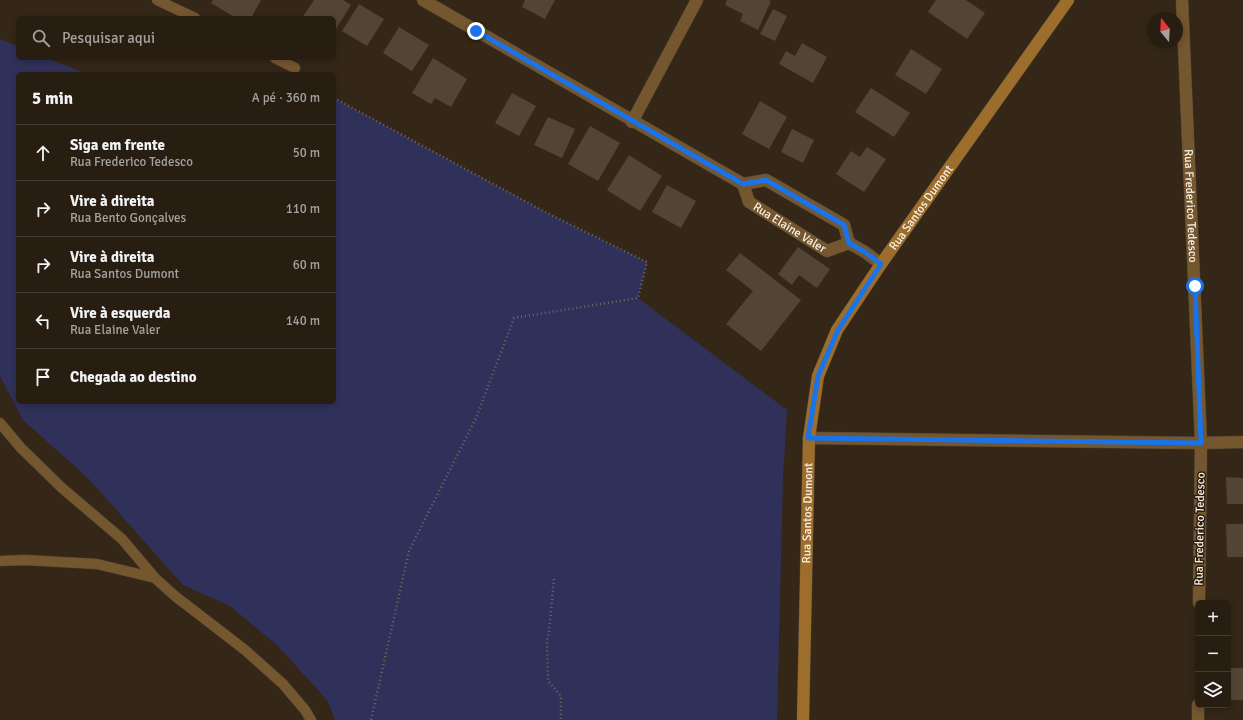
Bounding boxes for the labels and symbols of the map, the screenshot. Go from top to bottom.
north arrow [1147,12,1183,48]
route end [467,22,485,40]
street label: Rua Frederico Tedesco [1181,149,1201,263]
street label: Rua Santos Dumont [886,162,956,253]
street label: Rua Elaine Valer [750,199,830,256]
route start [1186,277,1204,295]
street label: Rua Santos Dumont [799,463,816,564]
street label: Rua Frederico Tedesco [1192,472,1208,586]

